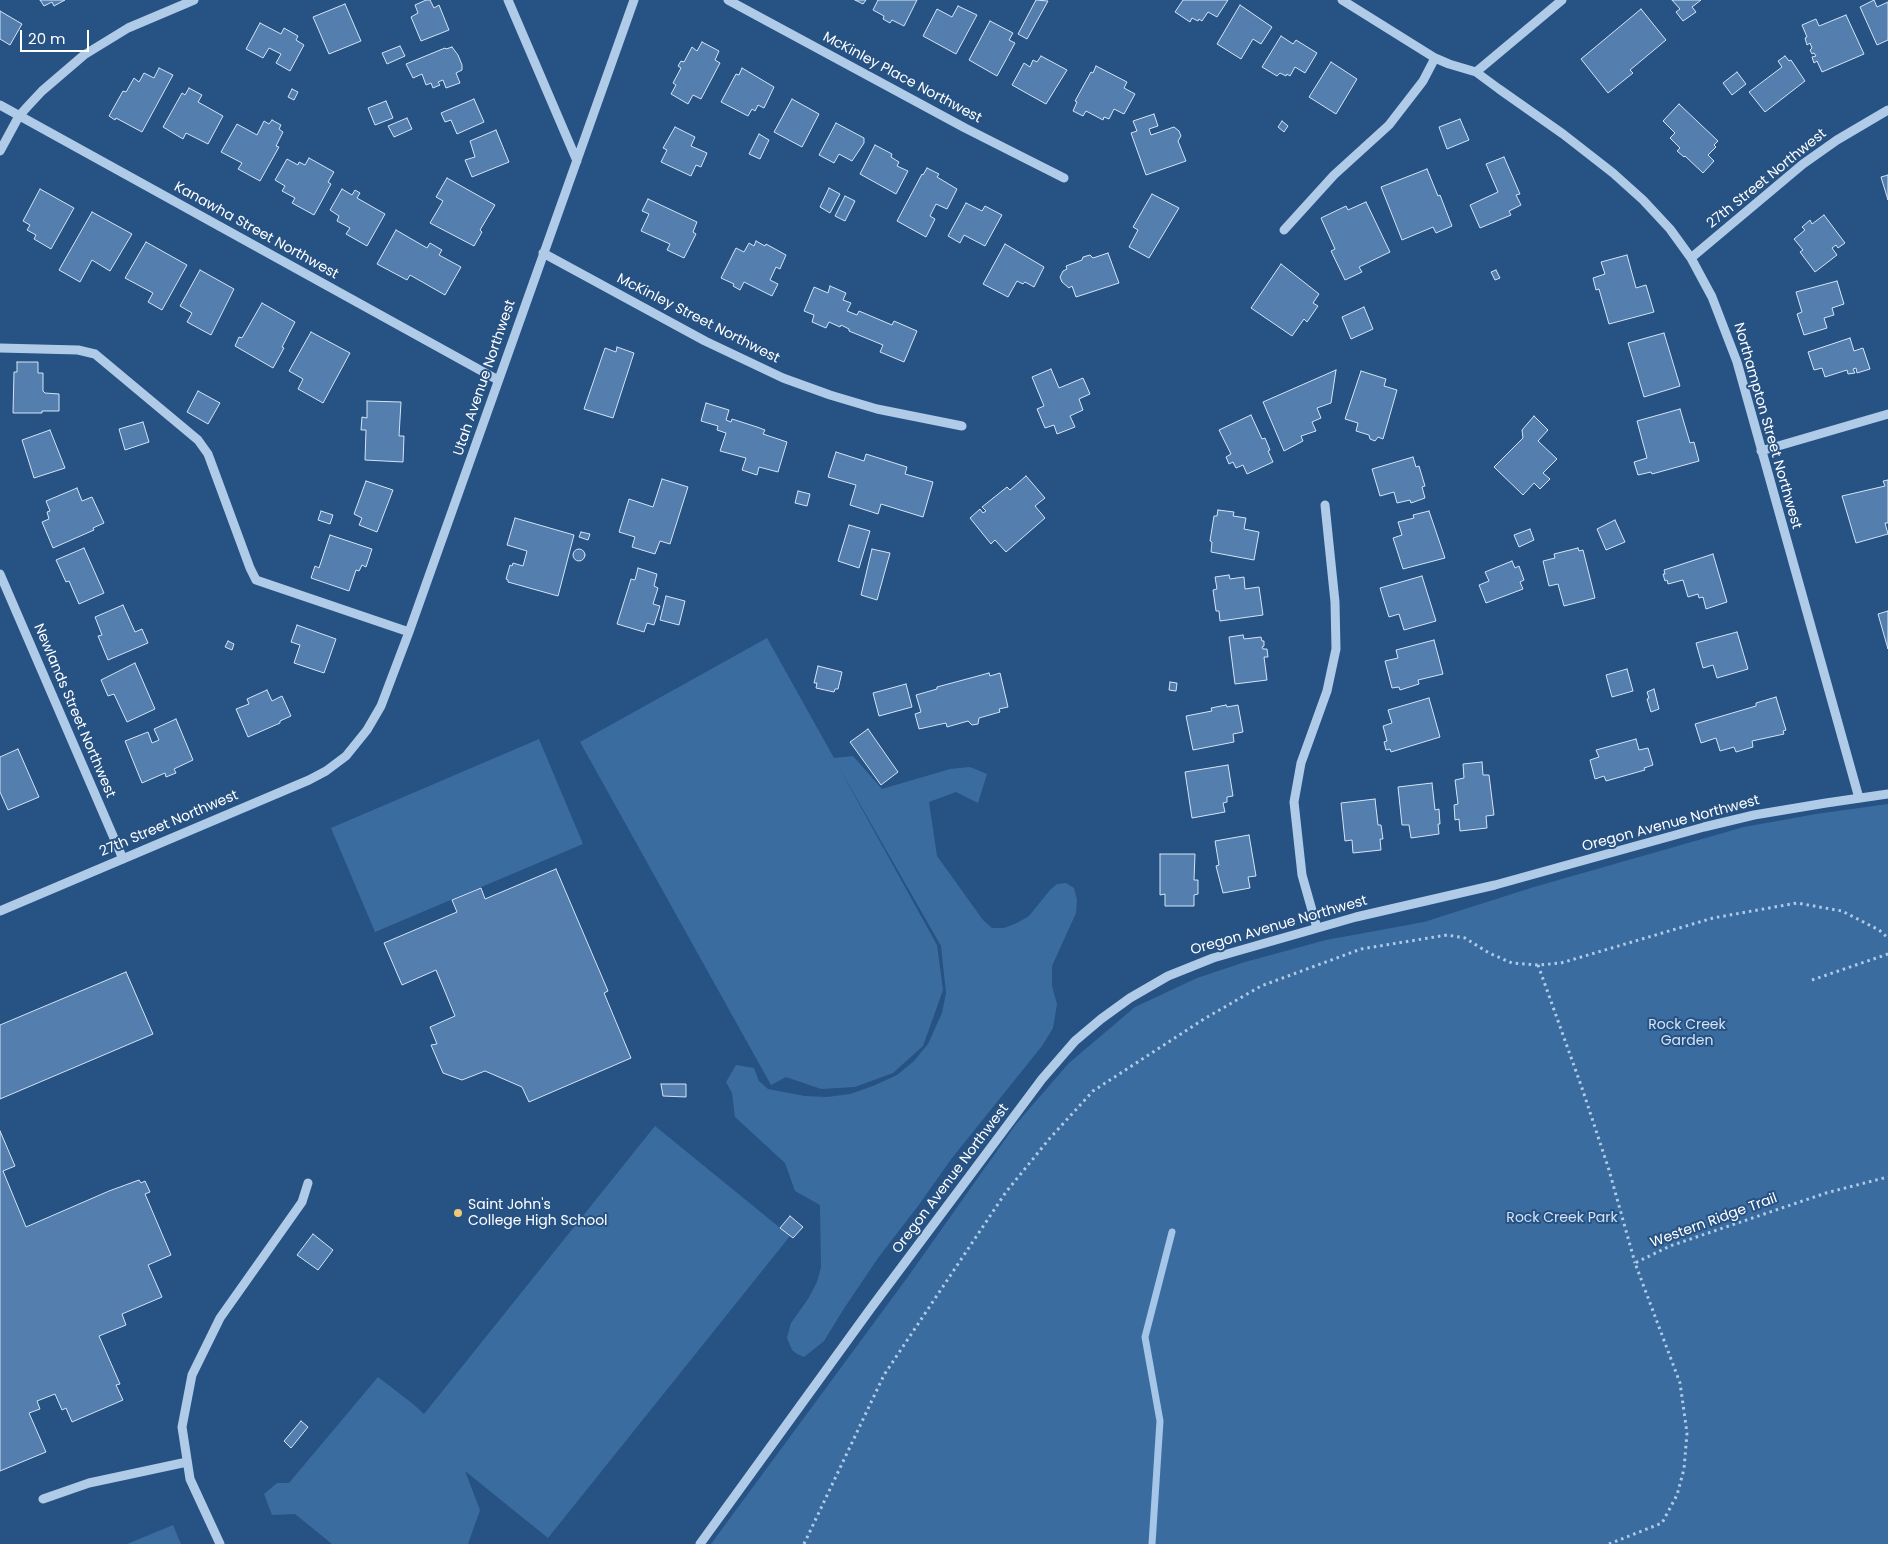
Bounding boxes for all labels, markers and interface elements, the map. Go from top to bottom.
scale bar [22,20,91,52]
text: 20 m [28,28,66,49]
street label: McKinley Place Northwest [820,29,984,127]
street label: 27th Street Northwest [1704,126,1830,232]
street label: Kanawha Street Northwest [171,179,341,283]
street label: McKinley Street Northwest [614,271,782,367]
street label: Utah Avenue Northwest [450,298,520,458]
street label: Northampton Street Northwest [1729,321,1805,531]
street label: Newlands Street Northwest [30,621,118,801]
street label: 27th Street Northwest [97,787,241,861]
street label: Oregon Avenue Northwest [1580,792,1762,856]
street label: Oregon Avenue Northwest [1189,893,1369,959]
park label: Rock Creek Garden [1648,1017,1726,1050]
street label: Oregon Avenue Northwest [889,1101,1013,1257]
street label: Western Ridge Trail [1648,1190,1780,1252]
place label: Saint John's College High School [468,1197,608,1230]
marker: Saint John's College High School [452,1207,464,1219]
park label: Rock Creek Park [1506,1210,1618,1226]

